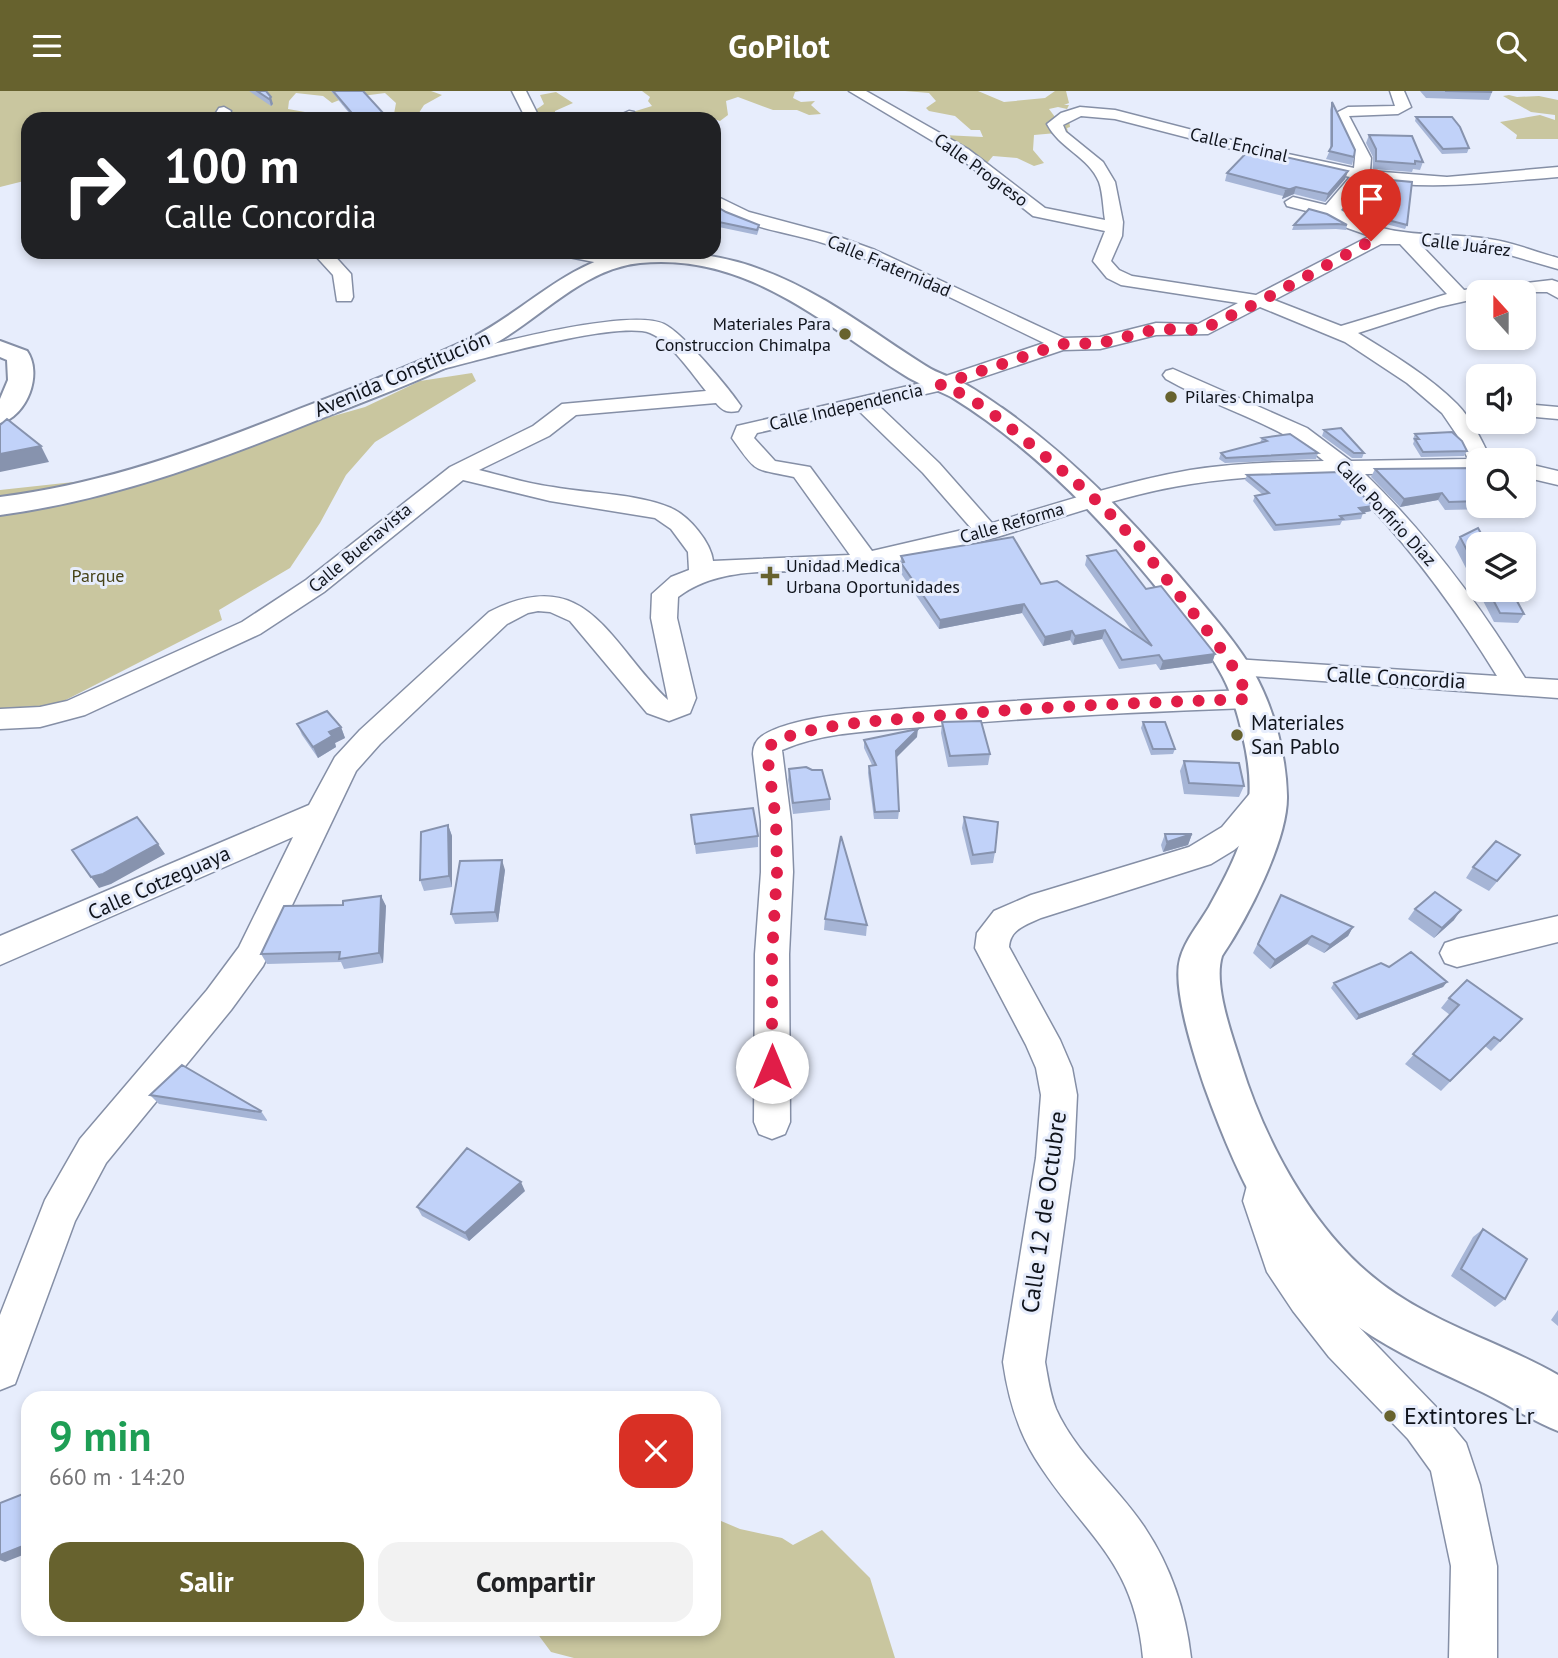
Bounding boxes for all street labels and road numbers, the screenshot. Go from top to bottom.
street label: Calle Encinal [1188,122,1291,167]
street label: Calle Progreso [930,128,1033,211]
street label: Calle Juárez [1420,228,1512,261]
street label: Calle Fraternidad [824,229,954,302]
street label: Avenida Constitución [310,324,494,423]
street label: Calle Independencia [767,378,925,435]
street label: Calle Porfirio Díaz [1331,455,1442,571]
street label: Calle Reforma [957,497,1067,548]
street label: Calle Buenavista [303,498,416,597]
street label: Calle Concordia [1326,660,1466,695]
street label: Calle Cotzeguaya [83,839,234,926]
street label: Calle 12 de Octubre [1014,1109,1073,1315]

